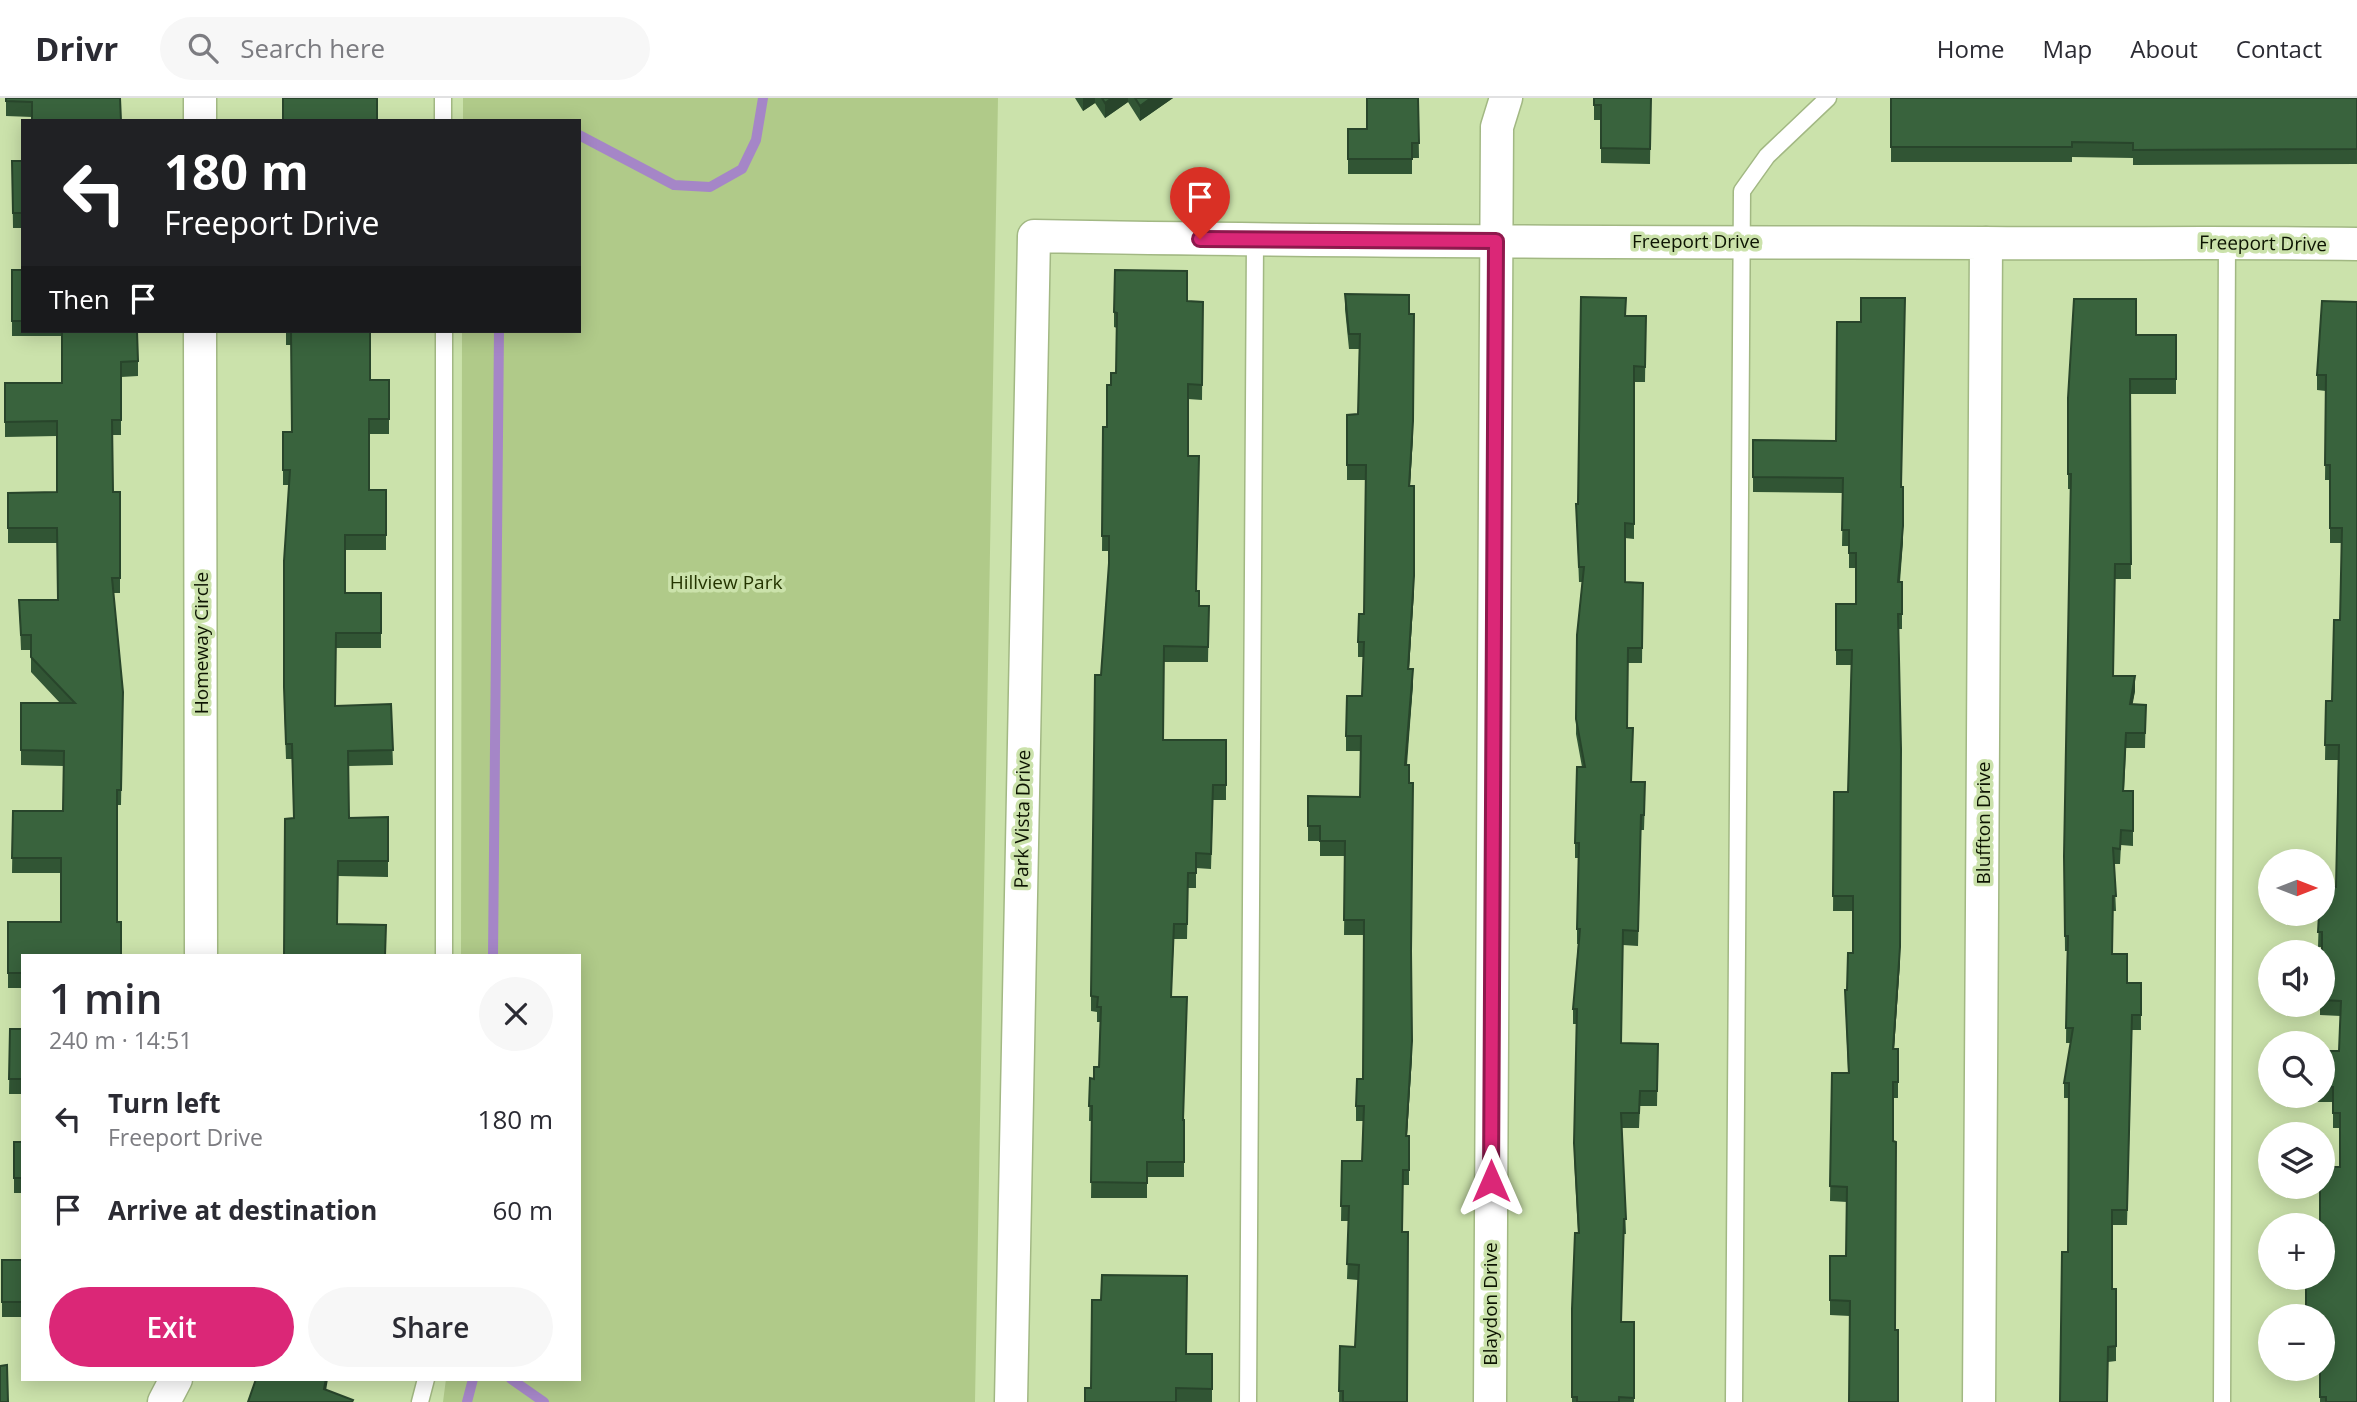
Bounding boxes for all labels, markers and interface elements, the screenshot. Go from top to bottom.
search box [160,17,650,80]
text: Drivr [35,26,118,71]
icon: search [184,29,222,67]
text: Search here [240,30,385,66]
text: Home [1937,32,2005,65]
text: Map [2043,32,2092,65]
text: About [2130,32,2198,65]
text: Contact [2236,32,2322,65]
text: 180 m [164,138,309,204]
icon: left [49,147,140,238]
pin [1170,167,1230,239]
icon: arrive [1181,178,1219,216]
text: Freeport Drive [164,201,379,244]
street label: Freeport Drive [1632,228,1760,254]
street label: Freeport Drive [2199,229,2327,257]
icon: arrive [124,280,162,318]
text: Then [49,281,110,317]
park label: Hillview Park [670,569,782,595]
street label: Homeway Circle [188,572,214,714]
street label: Park Vista Drive [1008,749,1036,889]
street label: Bluffton Drive [1970,762,1996,884]
north arrow [2258,849,2334,926]
map controls [2258,849,2335,1381]
button: sound [2258,940,2335,1017]
text: 1 min [49,969,162,1026]
button: close [479,977,553,1051]
text: 240 m · 14:51 [49,1024,192,1056]
button: search [2258,1031,2335,1108]
text: Turn left [108,1085,220,1121]
icon: left [49,1100,87,1138]
text: 180 m [478,1101,553,1137]
text: Freeport Drive [108,1121,263,1153]
button: layers [2258,1122,2335,1199]
position arrow [1454,1144,1528,1218]
icon: arrive [49,1191,87,1229]
text: Arrive at destination [108,1192,377,1228]
text: 60 m [492,1192,553,1228]
button: + [2258,1213,2335,1290]
street label: Blaydon Drive [1477,1242,1503,1366]
button: Exit [49,1287,294,1367]
button: Share [308,1287,553,1367]
button: − [2258,1304,2335,1381]

